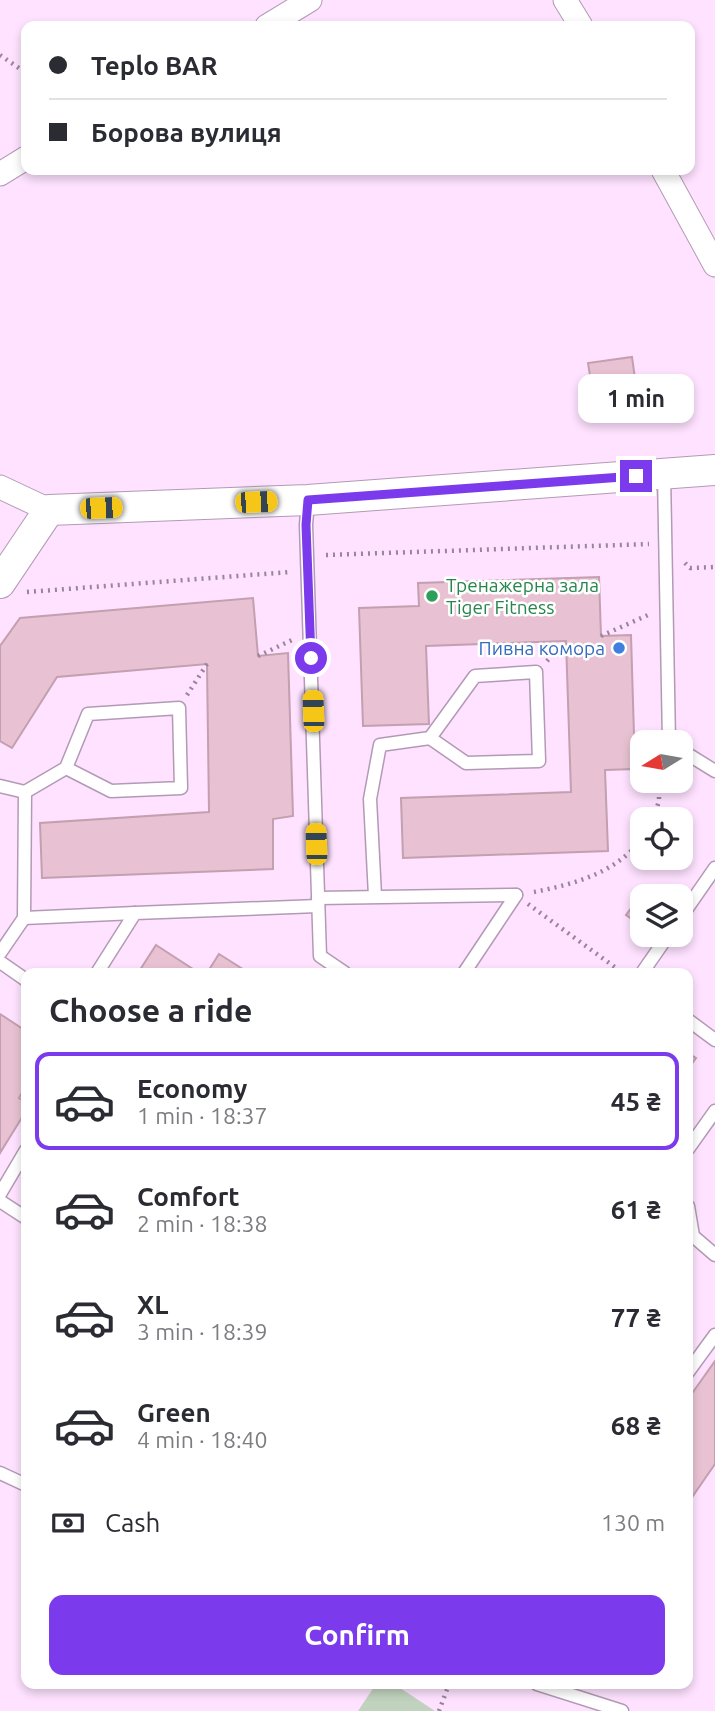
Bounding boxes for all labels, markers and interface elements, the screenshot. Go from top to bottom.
text: Teplo BAR [91,51,217,80]
text: Борова вулиця [91,118,282,147]
callout: 1 min [578,374,694,424]
text: 1 min [607,386,665,411]
route end [620,460,652,492]
car [235,491,278,513]
car [80,497,123,519]
place label: Тренажерна зала Tiger Fitness [446,574,599,618]
marker: Тренажерна зала Tiger Fitness [424,588,440,604]
place label: Пивна комора [479,637,605,659]
marker: Пивна комора [611,640,627,656]
route start [295,642,327,674]
car [302,690,325,732]
north arrow [630,730,693,793]
map controls [630,730,693,947]
button: locate [630,807,693,870]
car [305,823,328,865]
button: layers [630,884,693,947]
text: Choose a ride [49,992,252,1028]
icon: car [53,1070,116,1133]
text: Economy [137,1074,247,1103]
text: 45 ₴ [611,1087,661,1116]
text: 1 min · 18:37 [137,1103,268,1128]
icon: car [53,1178,116,1241]
text: Comfort [137,1182,240,1211]
text: 61 ₴ [611,1195,661,1224]
text: 2 min · 18:38 [137,1211,268,1236]
icon: car [53,1286,116,1349]
text: XL [137,1290,168,1319]
text: 77 ₴ [611,1303,661,1332]
text: 3 min · 18:39 [137,1319,268,1344]
icon: car [53,1394,116,1457]
text: Green [137,1398,211,1427]
text: 68 ₴ [611,1411,661,1440]
text: 4 min · 18:40 [137,1427,268,1452]
icon: cash [49,1504,87,1542]
text: Cash [105,1508,160,1537]
text: 130 m [601,1510,665,1535]
button: Confirm [49,1595,665,1675]

